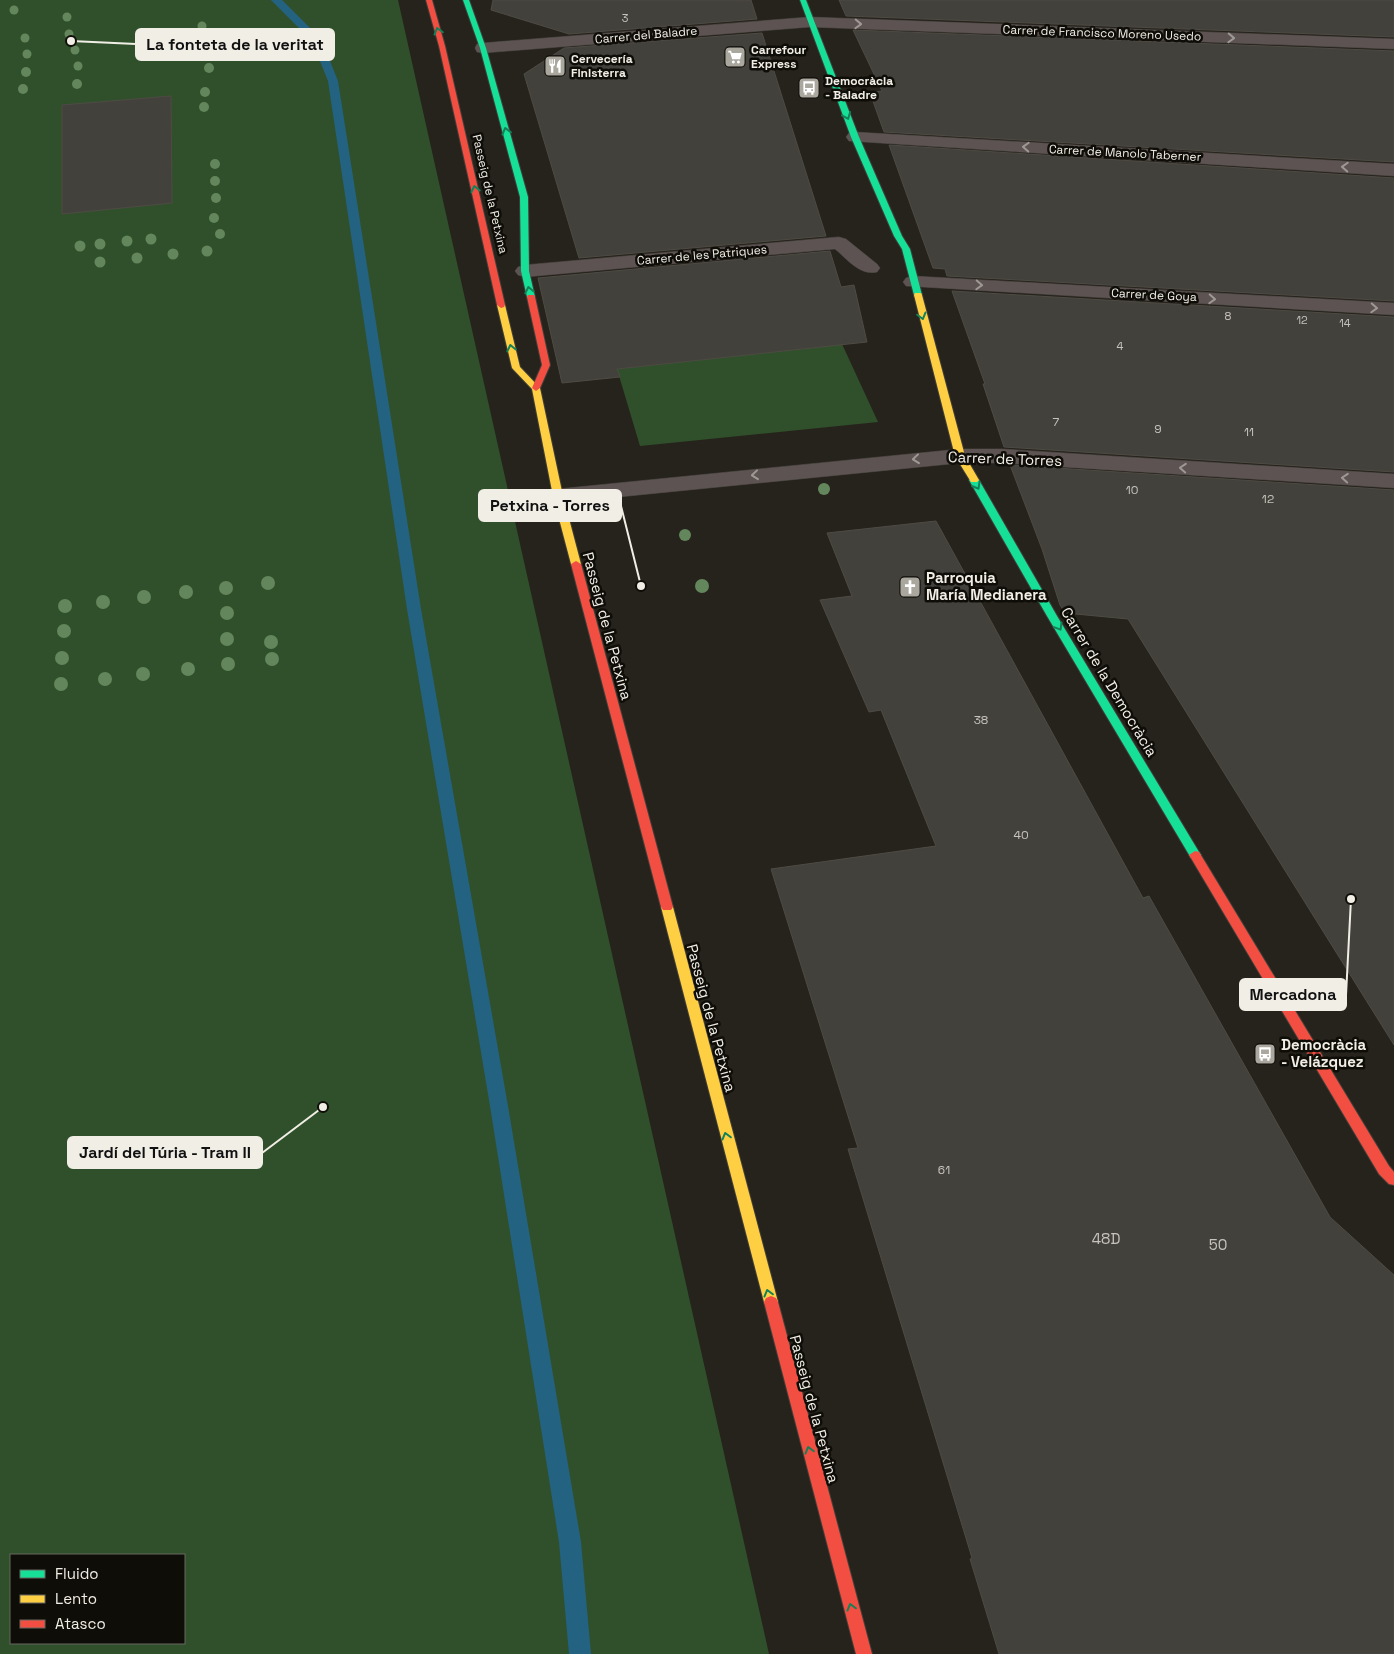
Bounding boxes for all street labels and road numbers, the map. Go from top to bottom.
street label: Carrer de Francisco Moreno Usedo [1002,22,1202,44]
street label: Carrer del Baladre [594,23,698,47]
street label: Passeig de la Petxina [468,133,512,255]
street label: Carrer de Manolo Taberner [1048,141,1202,165]
street label: Carrer de les Patriques [636,241,768,269]
street label: Carrer de Goya [1111,285,1197,305]
street label: Carrer de Torres [948,447,1062,470]
street label: Passeig de la Petxina [579,550,636,702]
street label: Carrer de la Democràcia [1057,603,1162,760]
street label: Passeig de la Petxina [683,942,740,1094]
street label: Passeig de la Petxina [786,1333,843,1485]

